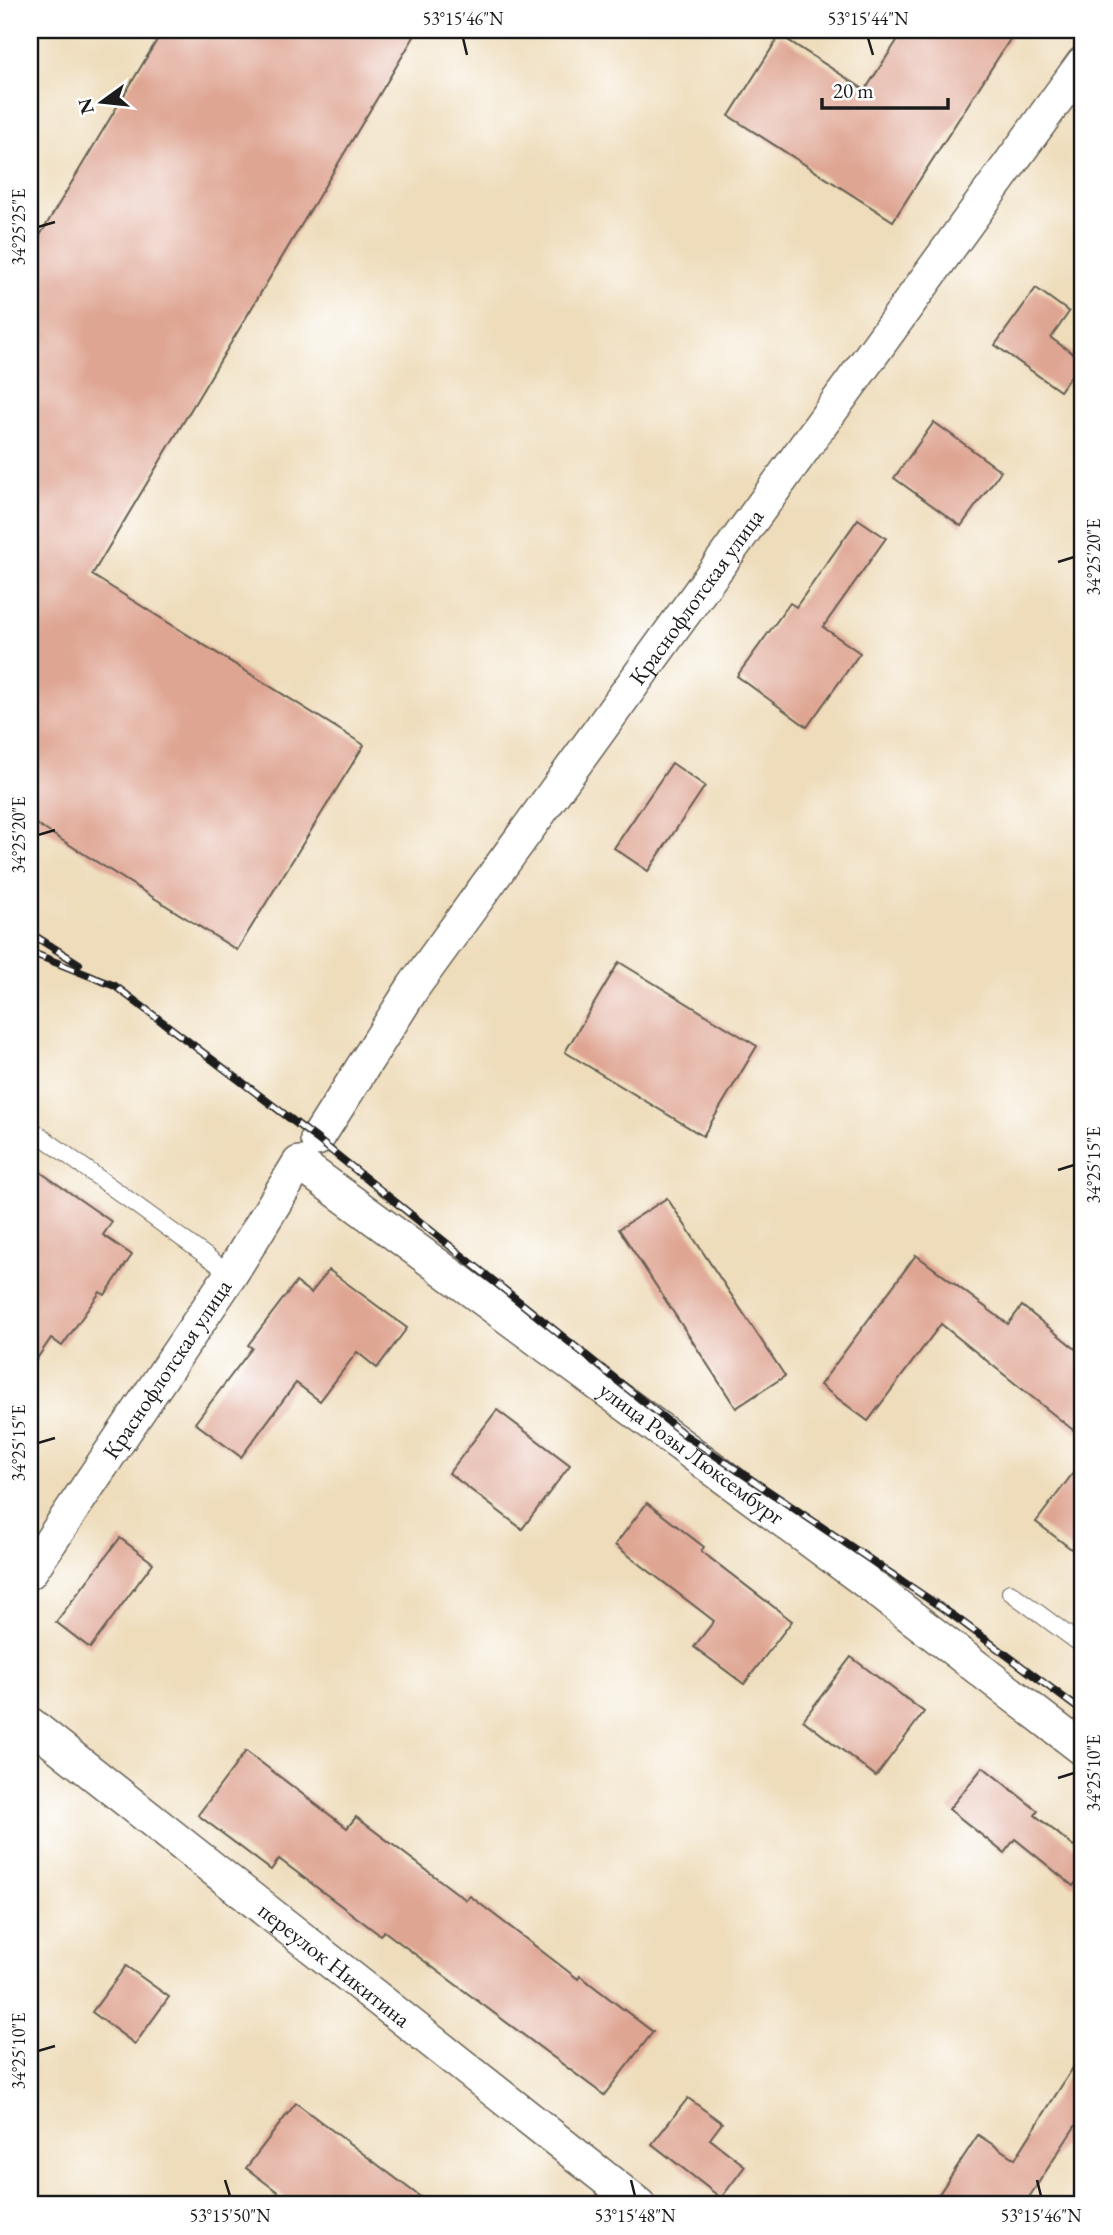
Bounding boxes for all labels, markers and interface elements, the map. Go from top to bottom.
text: 53°15'46"N [423,7,504,30]
text: 53°15'44"N [828,7,909,30]
north arrow [66,66,136,136]
scale bar [822,66,948,110]
text: 20 m [833,77,874,104]
text: N [72,95,100,117]
text: 34°25'25"E [7,189,30,265]
street label: Краснофлотская улица [622,502,771,691]
text: 34°25'20"E [1082,519,1105,595]
text: 34°25'20"E [7,797,30,873]
text: 34°25'15"E [1082,1127,1105,1203]
street label: Краснофлотская улица [96,1273,239,1465]
street label: улица Розы Люксембург [593,1375,791,1531]
text: 34°25'15"E [7,1405,30,1481]
text: 34°25'10"E [1082,1735,1105,1811]
street label: переулок Никитина [252,1895,417,2034]
text: 34°25'10"E [7,2013,30,2089]
text: 53°15'50"N [190,2204,271,2227]
text: 53°15'48"N [595,2204,676,2227]
text: 53°15'46"N [1001,2204,1082,2227]

